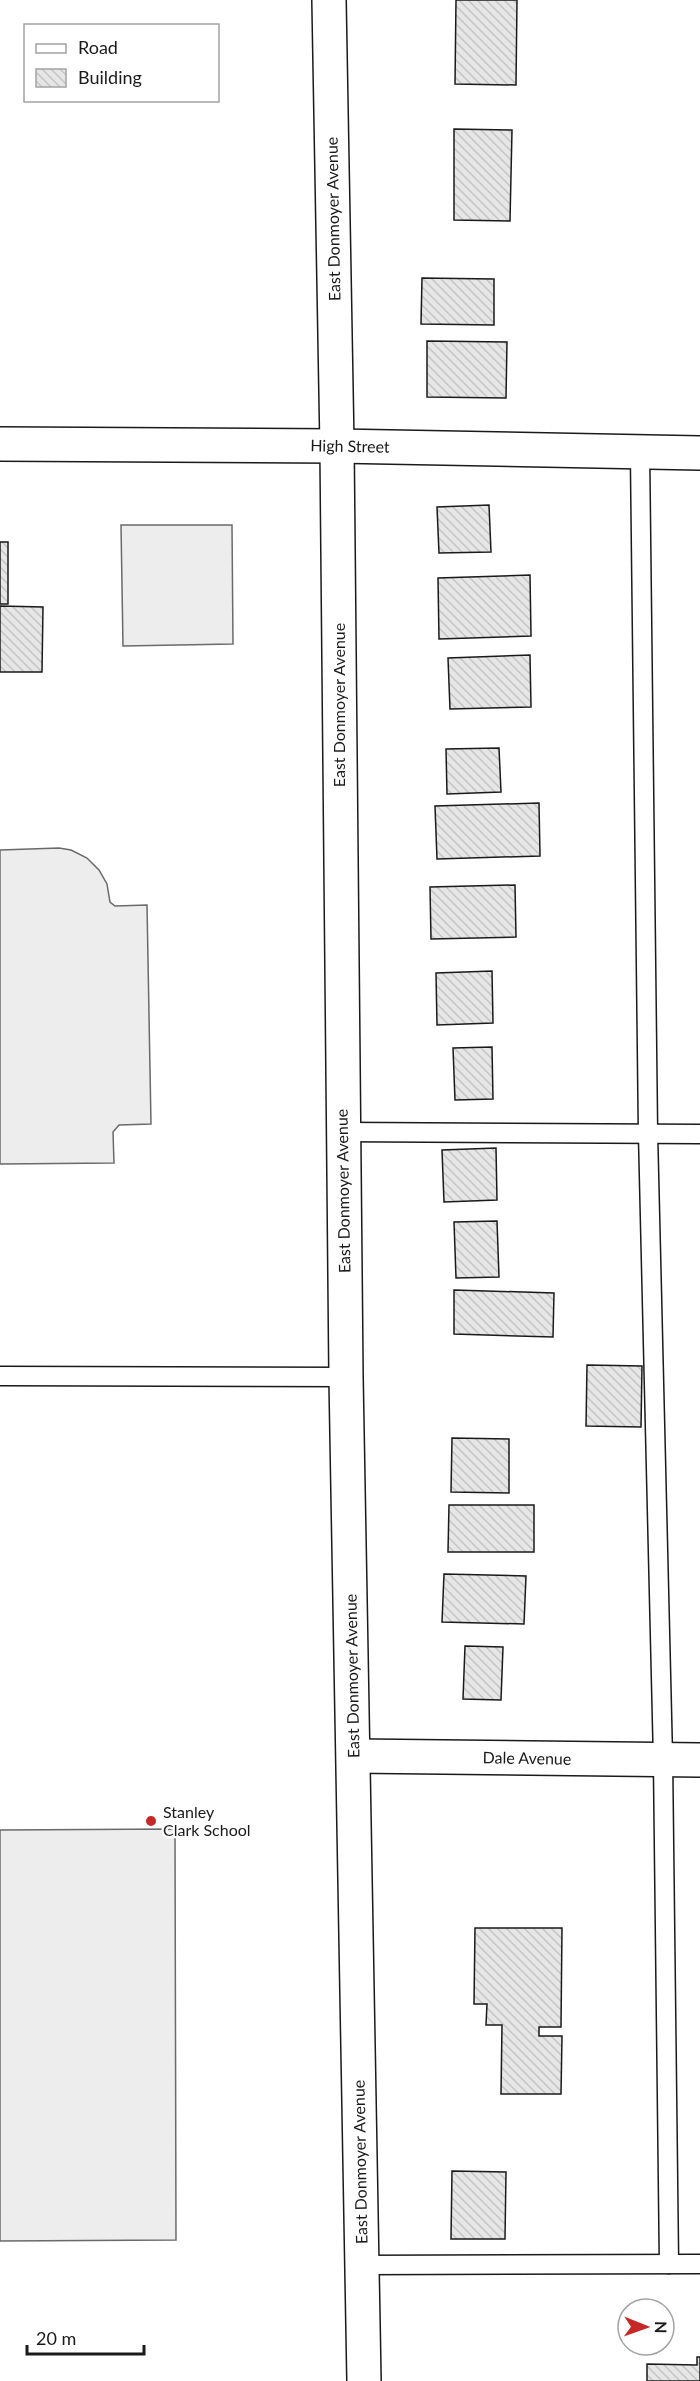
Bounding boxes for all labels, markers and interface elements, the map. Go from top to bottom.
legend [24,24,219,102]
text: Road [78,36,118,58]
text: Building [78,66,142,88]
street label: East Donmoyer Avenue [322,137,343,301]
street label: High Street [310,435,390,456]
street label: East Donmoyer Avenue [329,623,348,787]
street label: East Donmoyer Avenue [332,1109,353,1273]
street label: East Donmoyer Avenue [341,1594,362,1758]
street label: Dale Avenue [483,1747,572,1768]
place label: Stanley Clark School [163,1802,251,1839]
marker: Stanley Clark School [144,1814,158,1828]
street label: East Donmoyer Avenue [349,2080,370,2244]
north arrow [616,2297,676,2357]
scale bar [27,2318,144,2356]
text: N [652,2321,671,2334]
text: 20 m [36,2327,76,2349]

